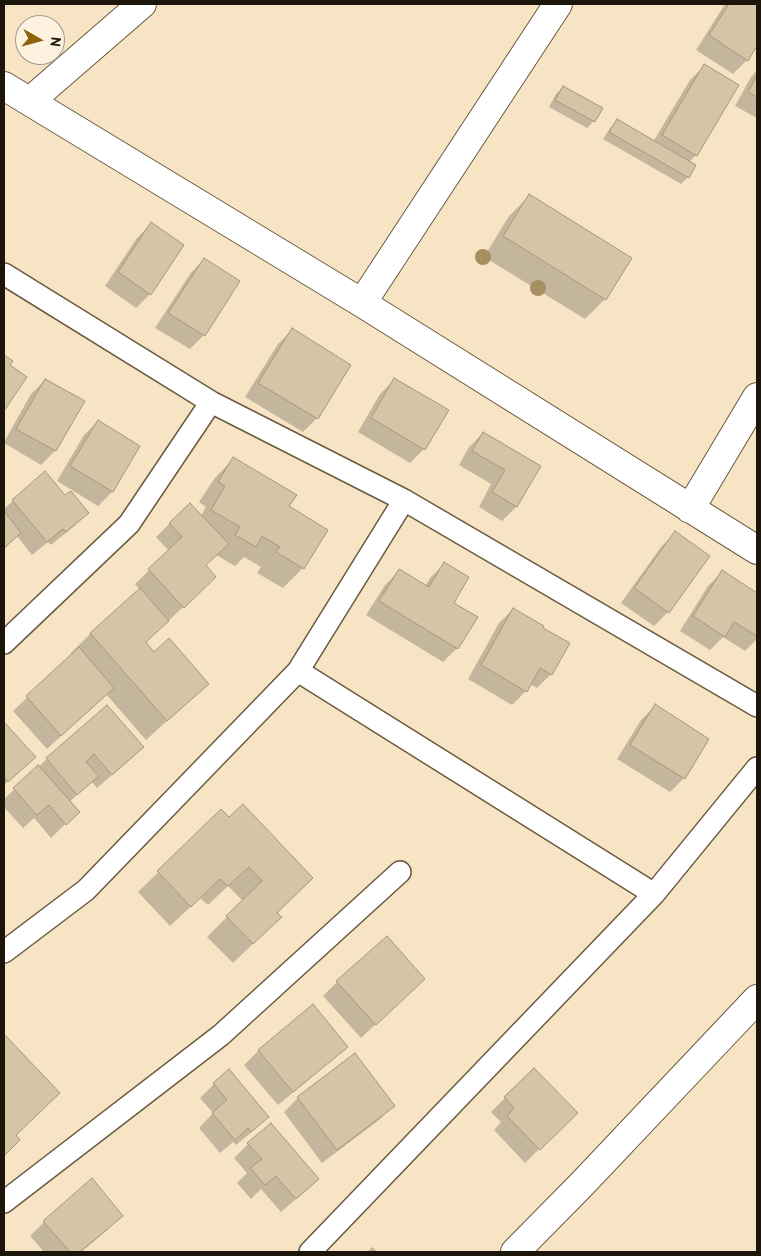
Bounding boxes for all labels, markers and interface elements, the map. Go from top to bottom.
north arrow [15,15,65,65]
text: N [45,36,63,48]

